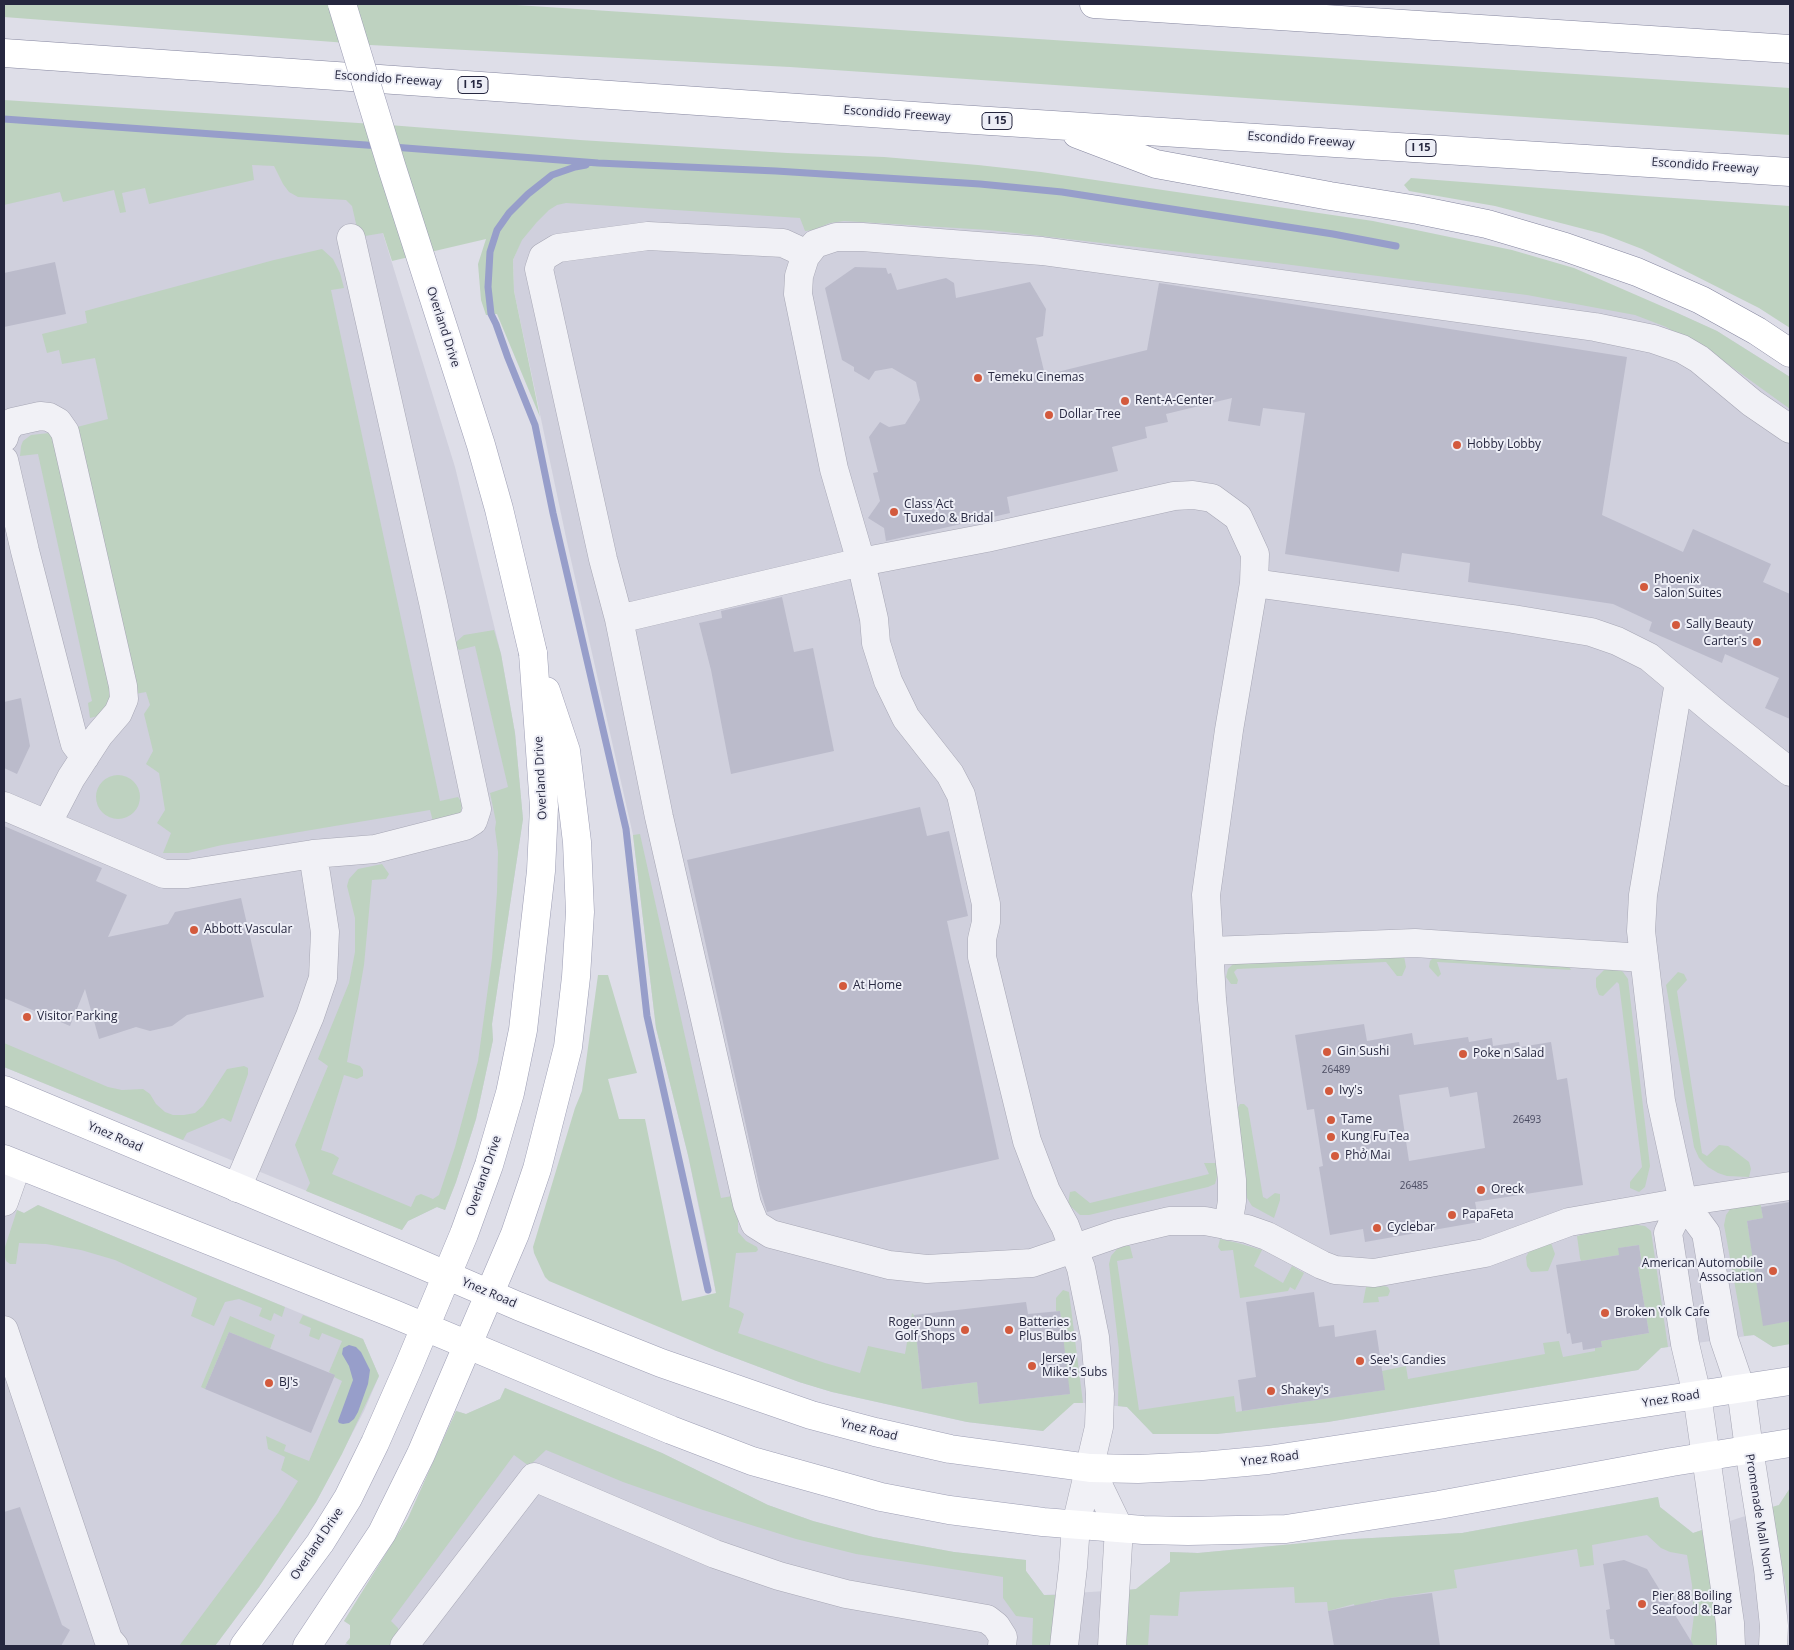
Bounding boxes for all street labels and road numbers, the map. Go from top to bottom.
street label: Escondido Freeway [334,68,442,90]
road number: I 15 [458,76,488,94]
street label: Escondido Freeway [843,103,951,125]
road number: I 15 [982,112,1012,130]
street label: Escondido Freeway [1247,129,1355,151]
road number: I 15 [1406,140,1436,156]
street label: Escondido Freeway [1651,155,1759,177]
street label: Overland Drive [423,285,463,369]
street label: Overland Drive [532,736,550,820]
street label: Ynez Road [85,1119,145,1155]
street label: Overland Drive [464,1134,504,1218]
street label: Ynez Road [459,1275,519,1311]
street label: Ynez Road [1641,1387,1701,1411]
street label: Ynez Road [839,1416,899,1444]
street label: Ynez Road [1240,1448,1300,1470]
street label: Promenade Mall North [1742,1453,1776,1581]
street label: Overland Drive [288,1505,346,1583]

